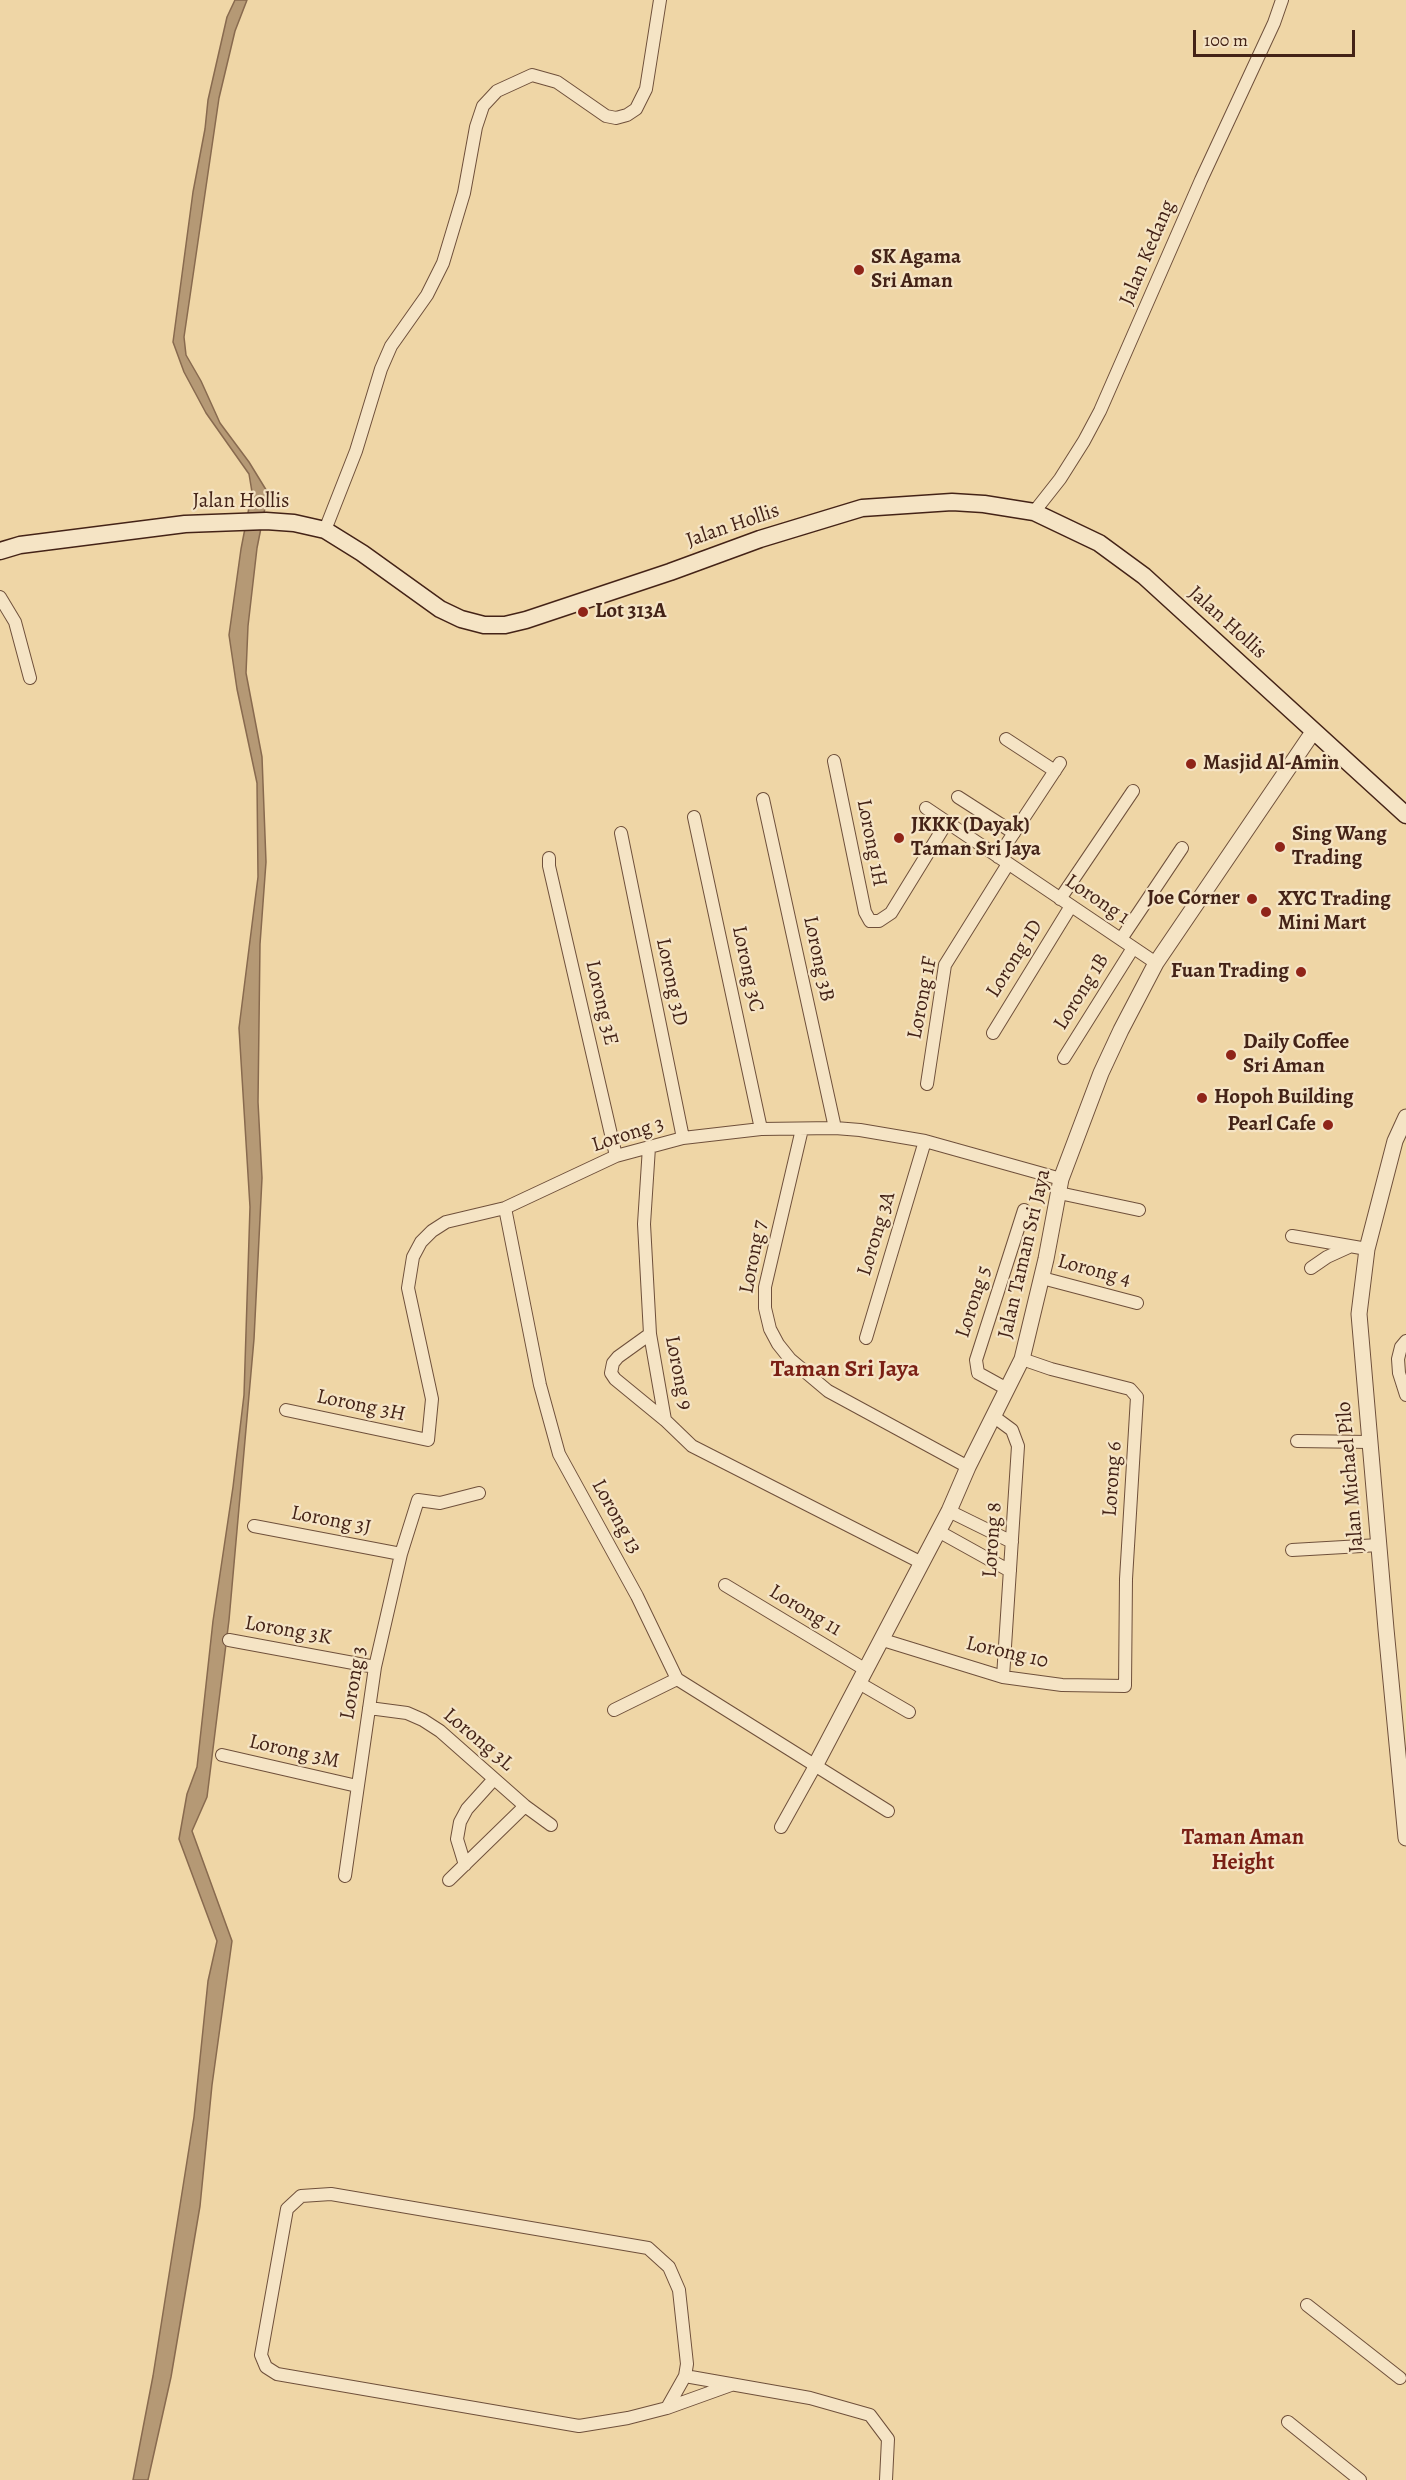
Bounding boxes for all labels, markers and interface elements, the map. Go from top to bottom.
scale bar [1196,18,1358,56]
text: 100 m [1204,28,1248,52]
street label: Jalan Kedang [1115,197,1181,309]
place label: SK Agama Sri Aman [871,245,961,295]
marker: SK Agama Sri Aman [852,263,866,277]
street label: Jalan Hollis [192,489,290,515]
street label: Jalan Hollis [683,498,783,554]
street label: Jalan Hollis [1182,581,1272,665]
place label: Lot 313A [595,599,666,625]
marker: Lot 313A [576,605,590,619]
place label: Masjid Al-Amin [1203,751,1339,777]
marker: Masjid Al-Amin [1184,757,1198,771]
street label: Lorong 1H [850,797,892,889]
place label: JKKK (Dayak) Taman Sri Jaya [911,813,1041,863]
place label: Sing Wang Trading [1292,822,1387,872]
marker: JKKK (Dayak) Taman Sri Jaya [892,831,906,845]
marker: Sing Wang Trading [1273,840,1287,854]
street label: Lorong 1 [1060,869,1134,931]
place label: Joe Corner [1147,886,1240,912]
place label: XYC Trading Mini Mart [1278,887,1391,937]
marker: Joe Corner [1245,892,1259,906]
marker: XYC Trading Mini Mart [1259,905,1273,919]
street label: Lorong 3B [797,914,839,1004]
street label: Lorong 1D [981,915,1049,1003]
street label: Lorong 3C [726,924,768,1014]
street label: Lorong 3D [649,936,693,1028]
street label: Lorong 1B [1049,949,1115,1035]
street label: Lorong 1F [903,955,943,1041]
street label: Lorong 3E [579,958,623,1048]
place label: Fuan Trading [1171,959,1289,985]
marker: Fuan Trading [1294,965,1308,979]
place label: Daily Coffee Sri Aman [1243,1030,1349,1080]
marker: Daily Coffee Sri Aman [1224,1048,1238,1062]
place label: Hopoh Building [1214,1085,1353,1111]
marker: Hopoh Building [1195,1091,1209,1105]
street label: Lorong 3 [589,1112,667,1158]
place label: Pearl Cafe [1227,1112,1316,1138]
marker: Pearl Cafe [1321,1118,1335,1132]
street label: Jalan Taman Sri Jaya [993,1167,1057,1341]
street label: Lorong 3A [852,1189,902,1279]
street label: Lorong 7 [735,1218,773,1296]
street label: Lorong 4 [1054,1249,1134,1293]
street label: Lorong 5 [950,1263,998,1341]
street label: Lorong 9 [658,1334,698,1412]
district label: Taman Sri Jaya [771,1356,919,1384]
street label: Lorong 3H [314,1384,408,1428]
street label: Jalan Michael Pilo [1332,1400,1370,1554]
street label: Lorong 6 [1098,1441,1128,1517]
street label: Lorong 13 [585,1475,647,1559]
street label: Lorong 3J [289,1501,373,1541]
street label: Lorong 8 [978,1501,1008,1579]
street label: Lorong 11 [764,1580,846,1642]
street label: Lorong 3K [243,1611,333,1651]
street label: Lorong 10 [963,1631,1051,1675]
street label: Lorong 3 [335,1644,373,1722]
street label: Lorong 3L [437,1703,519,1777]
street label: Lorong 3M [246,1729,342,1775]
district label: Taman Aman Height [1182,1826,1304,1878]

